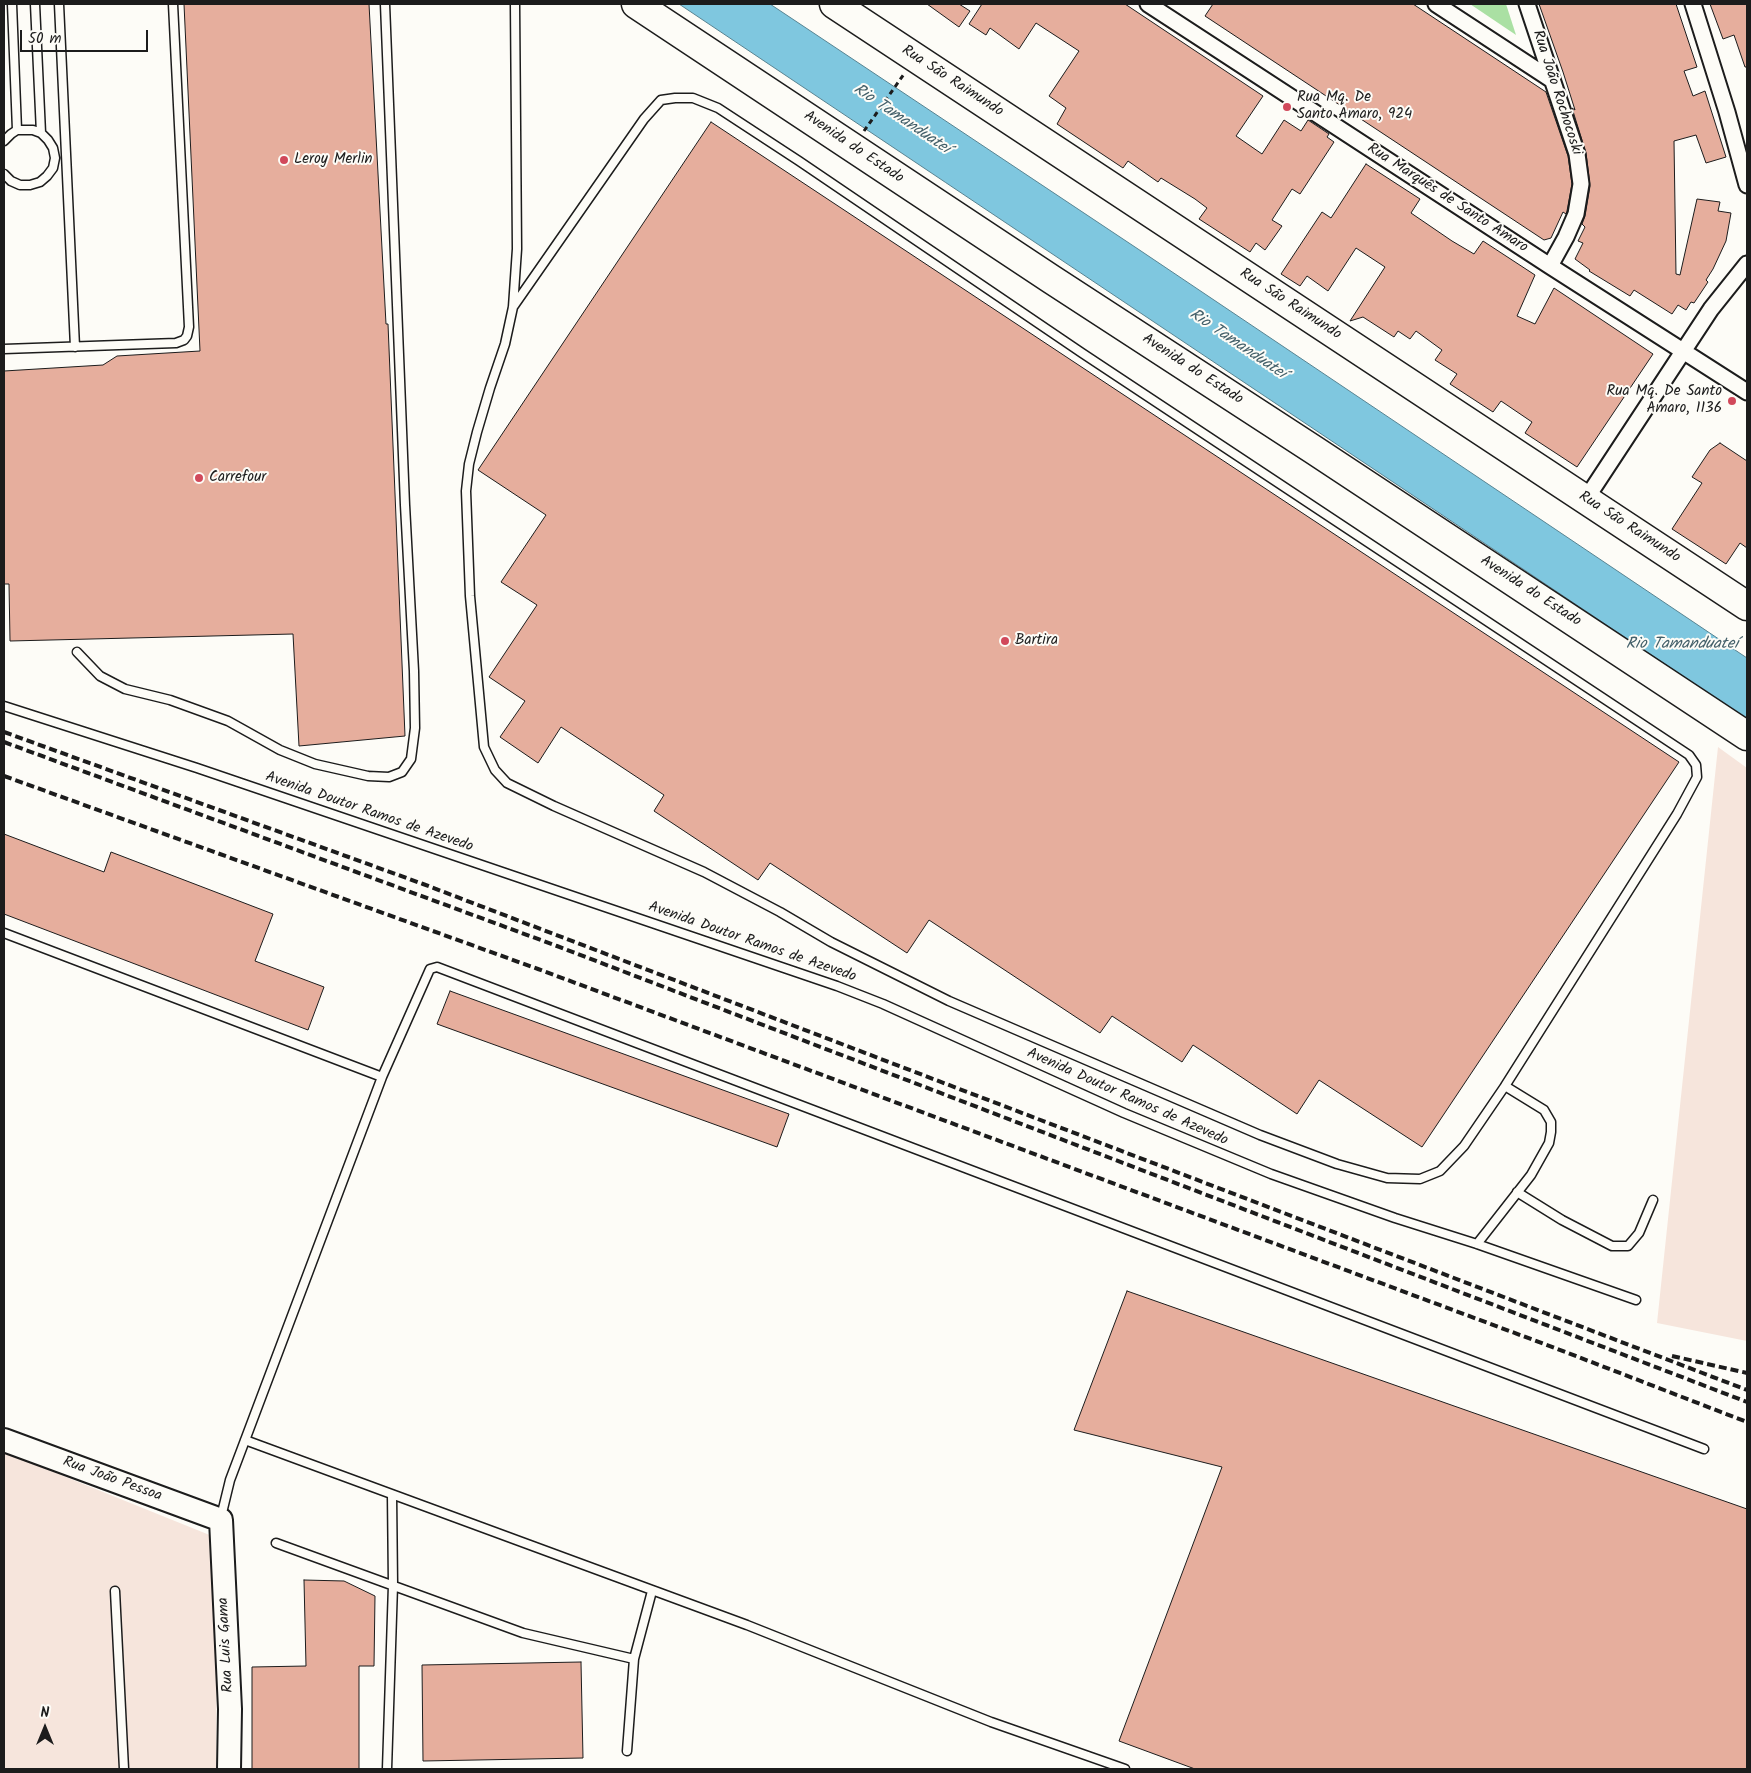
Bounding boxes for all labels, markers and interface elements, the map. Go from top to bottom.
scale bar [22,20,150,52]
text: 50 m [28,27,62,51]
street label: Rua João Rochocoski [1527,28,1585,158]
street label: Rua São Raimundo [898,42,1006,122]
water label: Rio Tamanduateí [849,81,953,159]
place label: Rua Mq. De Santo Amaro, 924 [1297,89,1412,124]
marker: Rua Mq. De Santo Amaro, 924 [1281,101,1293,113]
street label: Avenida do Estado [800,108,906,188]
street label: Rua Marquês de Santo Amaro [1363,140,1531,258]
place label: Leroy Merlin [294,151,373,169]
marker: Leroy Merlin [278,154,290,166]
street label: Rua São Raimundo [1236,265,1344,345]
water label: Rio Tamanduateí [1185,306,1289,384]
street label: Avenida do Estado [1138,331,1246,409]
place label: Rua Mq. De Santo Amaro, 1136 [1606,383,1722,418]
marker: Rua Mq. De Santo Amaro, 1136 [1726,395,1738,407]
place label: Carrefour [209,469,266,487]
marker: Carrefour [193,472,205,484]
street label: Rua São Raimundo [1575,488,1683,568]
street label: Avenida do Estado [1476,553,1584,631]
place label: Bartira [1015,632,1058,650]
marker: Bartira [999,635,1011,647]
water label: Rio Tamanduateí [1626,635,1738,655]
street label: Avenida Doutor Ramos de Azevedo [263,769,475,857]
street label: Avenida Doutor Ramos de Azevedo [646,899,858,987]
street label: Avenida Doutor Ramos de Azevedo [1023,1045,1231,1151]
street label: Rua João Pessoa [60,1454,164,1506]
street label: Rua Luis Gama [216,1597,238,1693]
text: N [41,1702,49,1724]
north arrow [20,1703,70,1753]

